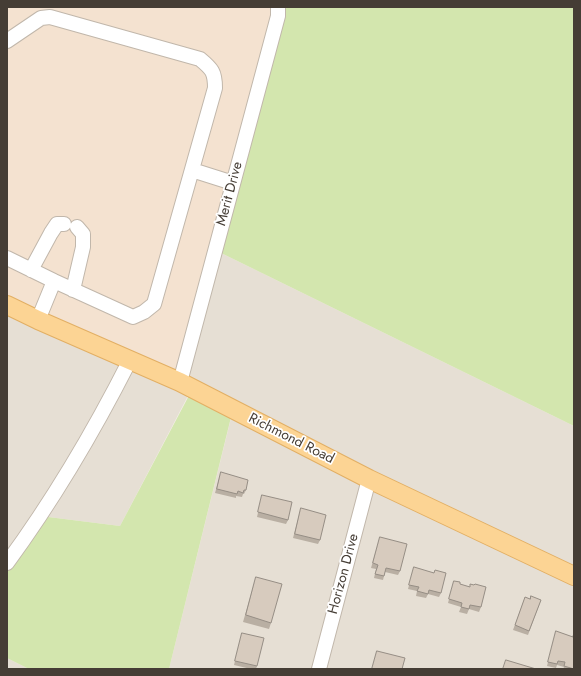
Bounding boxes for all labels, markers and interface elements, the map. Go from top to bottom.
street label: Merit Drive [213,160,247,228]
street label: Richmond Road [245,410,337,468]
street label: Horizon Drive [325,532,363,616]

